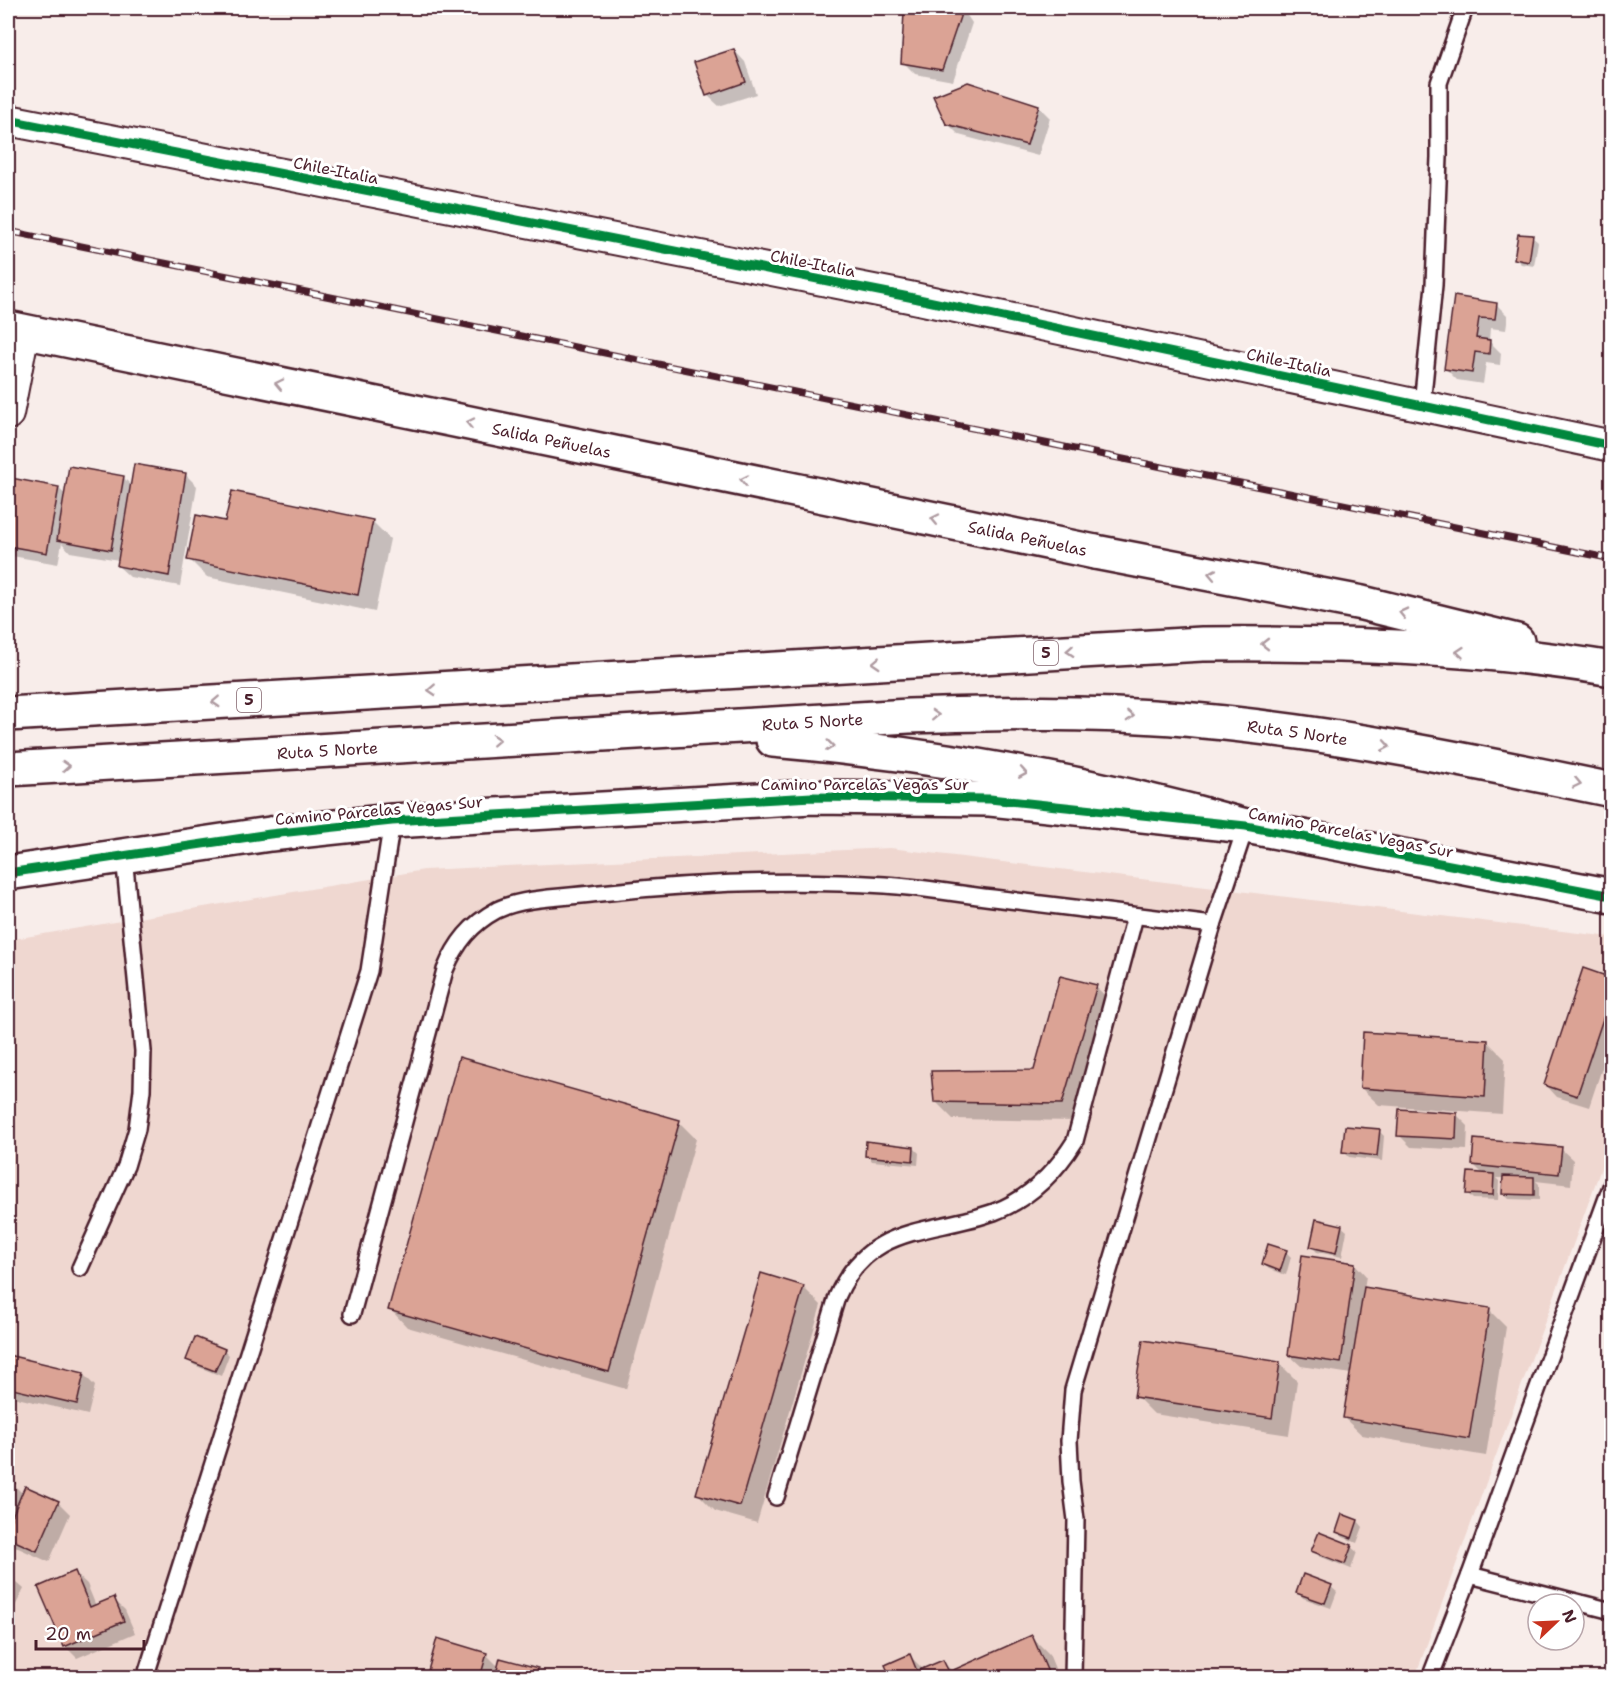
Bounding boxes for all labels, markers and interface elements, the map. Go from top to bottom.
street label: Chile-Italia [291,152,380,189]
street label: Chile-Italia [768,245,857,282]
street label: Chile-Italia [1244,343,1333,382]
one-way arrow [275,378,285,391]
one-way arrow [466,417,476,430]
street label: Salida Peñuelas [490,418,613,463]
one-way arrow [739,474,749,487]
one-way arrow [930,513,940,526]
street label: Salida Peñuelas [966,516,1089,561]
one-way arrow [1208,568,1218,581]
one-way arrow [1399,607,1409,620]
one-way arrow [1261,638,1270,650]
road number: 5 [1034,641,1058,665]
one-way arrow [1066,645,1075,658]
one-way arrow [1455,646,1464,659]
one-way arrow [871,656,880,669]
one-way arrow [427,683,436,696]
road number: 5 [237,688,261,712]
one-way arrow [212,696,221,709]
street label: Ruta 5 Norte [761,709,864,736]
one-way arrow [930,709,939,721]
one-way arrow [1125,710,1134,722]
street label: Ruta 5 Norte [1246,716,1349,750]
one-way arrow [491,733,500,746]
street label: Ruta 5 Norte [276,737,379,764]
one-way arrow [825,739,834,752]
one-way arrow [1381,739,1391,752]
one-way arrow [61,760,70,773]
one-way arrow [1017,766,1027,779]
street label: Camino Parcelas Vegas Sur [761,774,969,795]
one-way arrow [1572,776,1582,789]
street label: Camino Parcelas Vegas Sur [274,791,484,830]
street label: Camino Parcelas Vegas Sur [1246,802,1455,863]
north arrow [1526,1592,1586,1652]
text: N [1557,1606,1581,1626]
scale bar [36,1613,144,1651]
text: 20 m [45,1622,91,1646]

